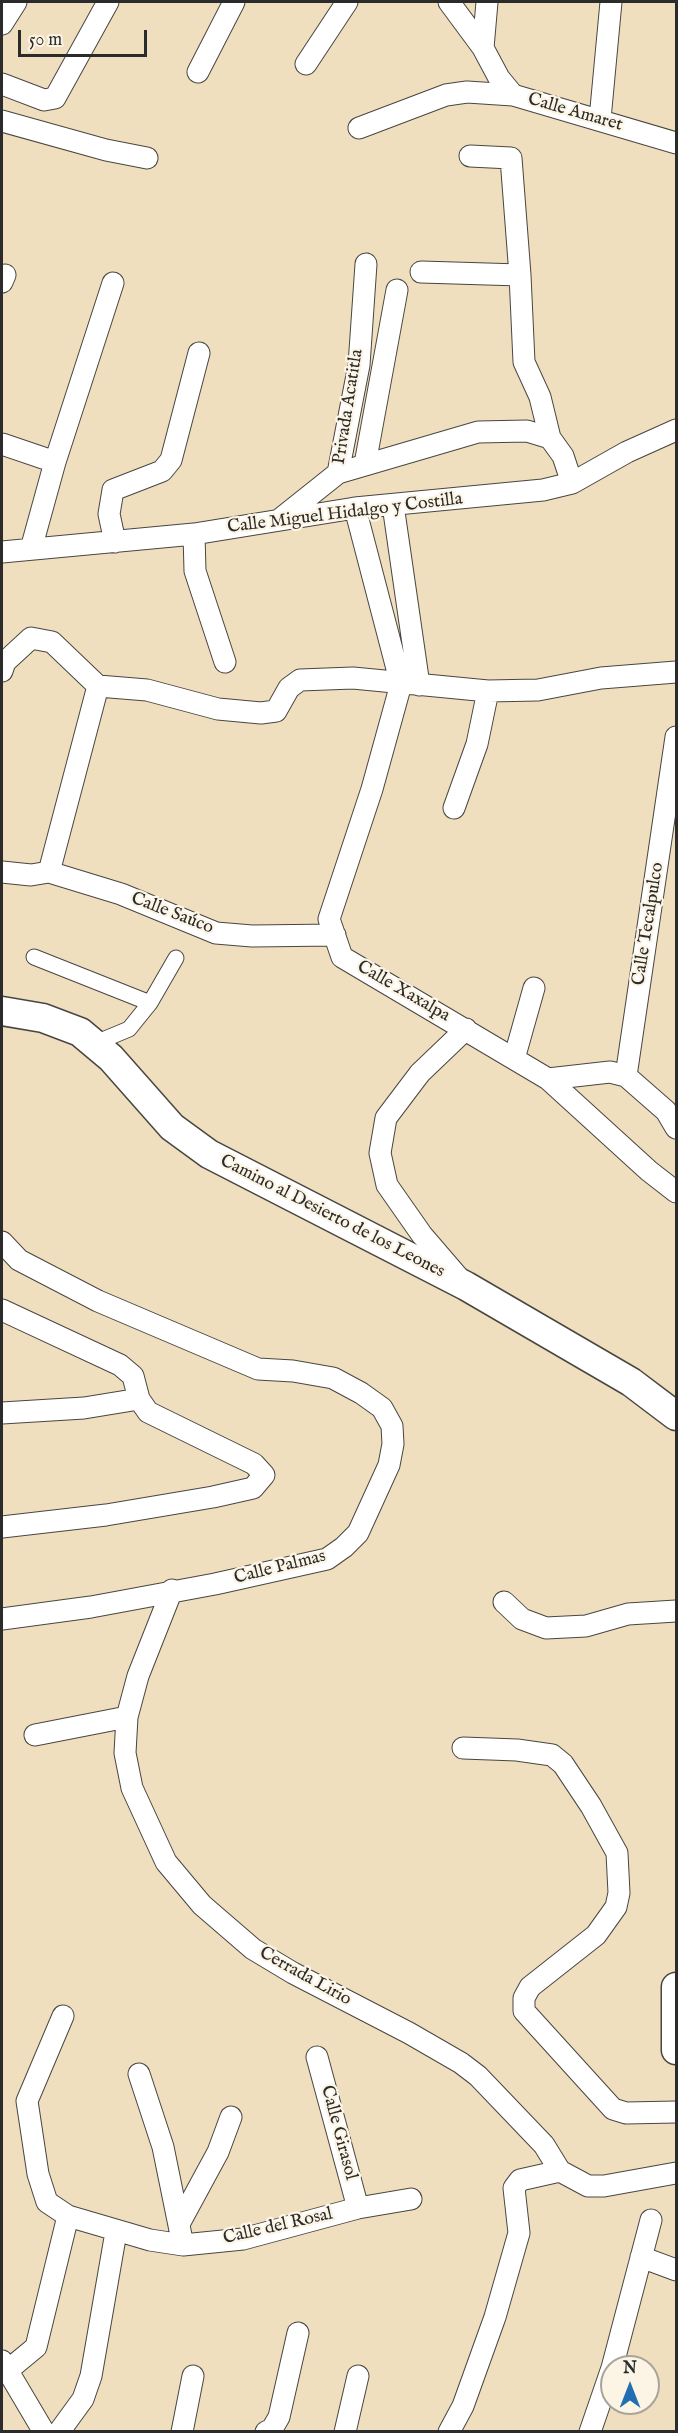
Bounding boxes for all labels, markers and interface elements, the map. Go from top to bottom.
scale bar [21,18,150,56]
text: 50 m [29,29,62,52]
street label: Calle Amaret [525,89,625,137]
street label: Privada Acatitla [329,348,369,466]
street label: Calle Miguel Hidalgo y Costilla [226,489,464,539]
street label: Calle Tecalpulco [629,861,669,987]
street label: Calle Saúco [128,888,216,940]
street label: Calle Xaxalpa [353,957,453,1027]
street label: Camino al Desierto de los Leones [216,1151,448,1283]
street label: Calle Palmas [232,1546,328,1590]
street label: Cerrada Lirio [255,1943,355,2011]
street label: Calle Girasol [315,2083,361,2183]
street label: Calle del Rosal [221,2204,335,2250]
north arrow [600,2355,660,2415]
text: N [623,2359,637,2379]

